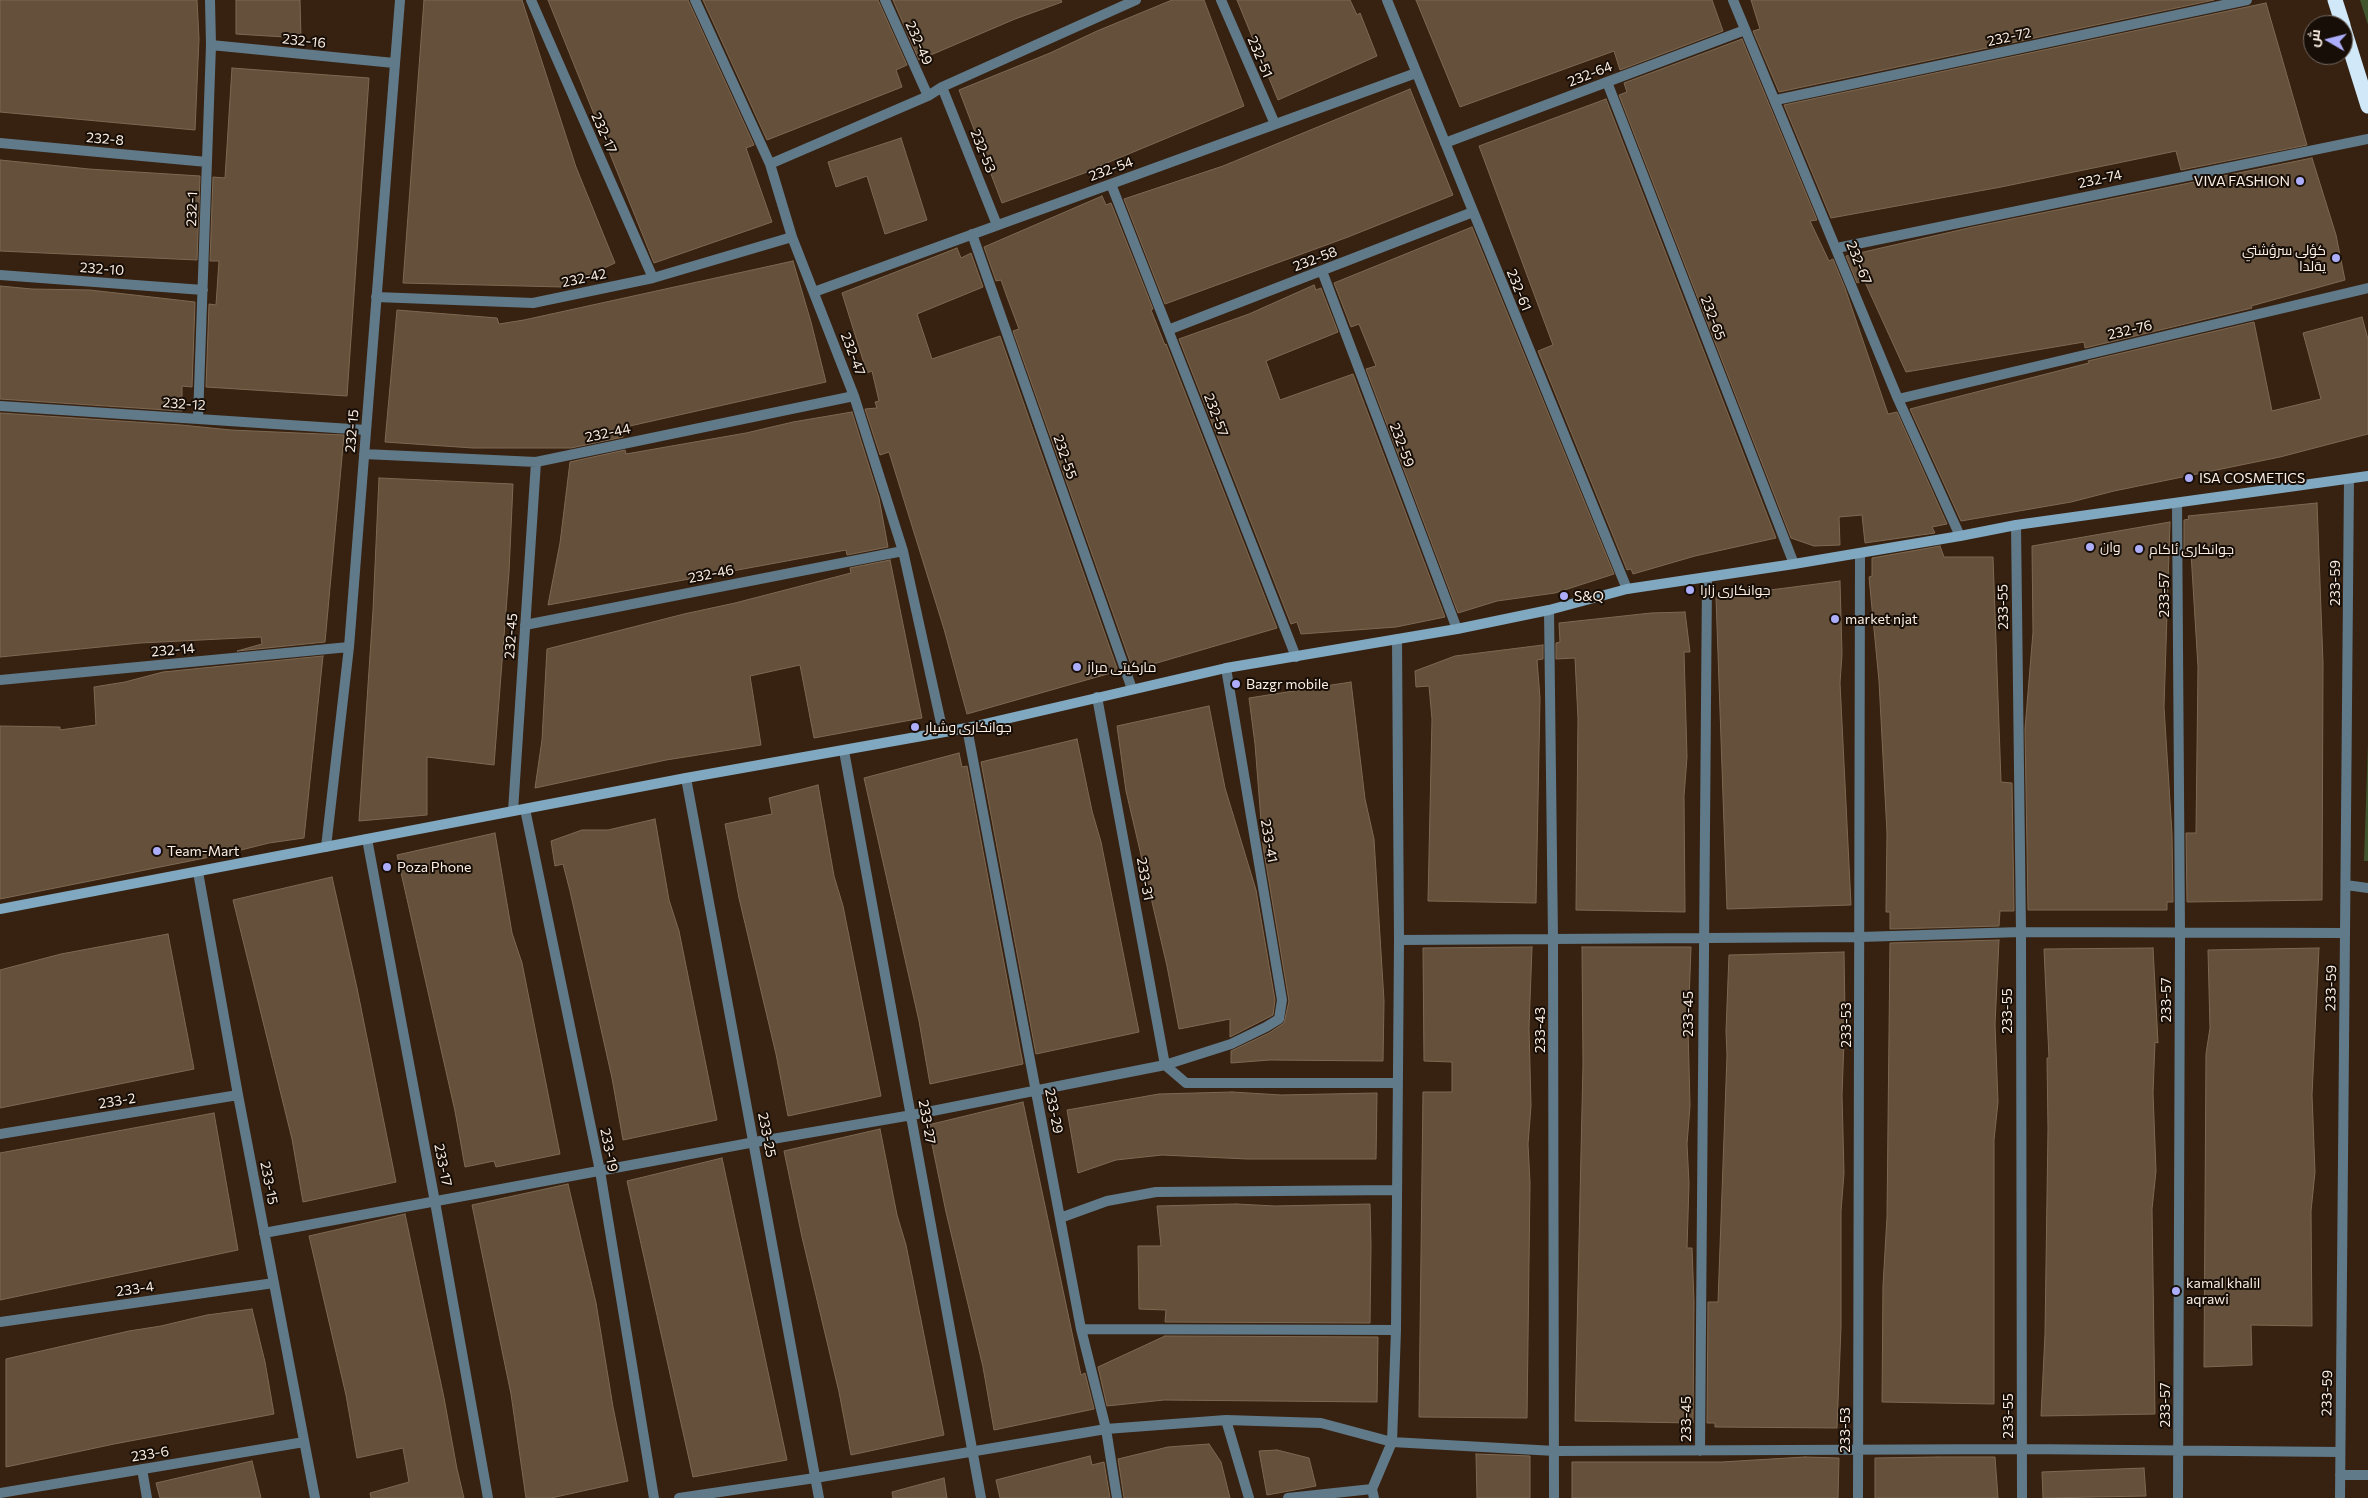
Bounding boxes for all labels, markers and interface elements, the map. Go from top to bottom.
north arrow [2303,15,2353,65]
street label: 232-49 [902,18,936,68]
street label: 232-72 [1985,24,2033,50]
text: ش [2304,28,2323,48]
street label: 232-16 [281,30,327,52]
street label: 232-51 [1244,34,1276,80]
street label: 232-64 [1565,58,1615,90]
street label: 232-17 [588,110,620,156]
street label: 232-53 [967,127,999,175]
street label: 232-8 [85,129,125,149]
street label: 232-54 [1087,153,1135,185]
street label: 232-74 [2077,166,2123,192]
place label: VIVA FASHION [2194,173,2290,189]
marker: VIVA FASHION [2294,175,2306,187]
street label: 232-1 [183,191,201,227]
street label: 232-67 [1843,239,1875,287]
place label: كؤلي سرؤشتي يةلدا [2242,242,2326,274]
street label: 232-58 [1291,243,1339,275]
marker: كؤلي سرؤشتي يةلدا [2330,252,2342,264]
street label: 232-10 [79,259,125,279]
street label: 232-42 [560,265,608,291]
street label: 232-61 [1503,267,1535,313]
street label: 232-65 [1697,294,1729,342]
street label: 232-76 [2106,317,2154,343]
street label: 232-47 [837,330,869,378]
street label: 232-57 [1200,391,1232,439]
street label: 232-12 [162,394,206,414]
street label: 232-15 [342,409,362,453]
street label: 232-44 [584,420,632,446]
street label: 232-59 [1386,421,1418,469]
street label: 232-55 [1050,433,1080,481]
place label: ISA COSMETICS [2199,470,2305,486]
marker: ISA COSMETICS [2183,472,2195,484]
place label: وان [2100,539,2121,555]
marker: وان [2084,541,2096,553]
place label: جوانکاری ئاکام [2149,541,2234,557]
marker: جوانکاری ئاکام [2133,543,2145,555]
street label: 233-59 [2327,560,2343,606]
street label: 232-46 [687,561,735,587]
street label: 233-57 [2156,572,2172,618]
place label: جوانکاری زارا [1700,582,1771,598]
marker: جوانکاری زارا [1684,584,1696,596]
street label: 233-55 [1994,584,2012,630]
place label: S&Q [1574,588,1604,604]
marker: S&Q [1558,590,1570,602]
place label: market njat [1845,611,1918,627]
street label: 232-45 [501,613,521,659]
marker: market njat [1829,613,1841,625]
street label: 232-14 [150,640,196,660]
place label: مارکیتی مراز [1087,659,1156,675]
marker: مارکیتی مراز [1071,661,1083,673]
place label: Bazgr mobile [1246,676,1329,692]
marker: Bazgr mobile [1230,678,1242,690]
place label: جوانکاری وشیار [925,719,1012,735]
marker: جوانکاری وشیار [909,721,921,733]
street label: 233-41 [1257,818,1281,864]
place label: Team-Mart [167,843,240,859]
marker: Team-Mart [151,845,163,857]
street label: 233-31 [1133,856,1157,902]
place label: Poza Phone [397,859,471,875]
marker: Poza Phone [381,861,393,873]
street label: 233-59 [2322,965,2340,1011]
street label: 233-57 [2158,977,2174,1023]
street label: 233-55 [1999,988,2015,1034]
street label: 233-45 [1680,991,1696,1037]
street label: 233-53 [1838,1002,1854,1048]
street label: 233-43 [1532,1007,1548,1053]
street label: 233-29 [1041,1087,1067,1135]
street label: 233-2 [97,1090,137,1112]
street label: 233-27 [915,1099,939,1145]
street label: 233-25 [754,1111,780,1159]
street label: 233-19 [597,1127,621,1173]
street label: 233-17 [431,1142,455,1188]
street label: 233-15 [257,1160,281,1206]
place label: kamal khalil aqrawi [2186,1275,2260,1308]
street label: 233-4 [115,1278,155,1300]
marker: kamal khalil aqrawi [2170,1285,2182,1297]
street label: 233-59 [2318,1370,2336,1416]
street label: 233-57 [2157,1382,2173,1428]
street label: 233-55 [2000,1393,2016,1439]
street label: 233-45 [1678,1396,1694,1442]
street label: 233-53 [1837,1407,1853,1453]
street label: 233-6 [130,1443,170,1465]

